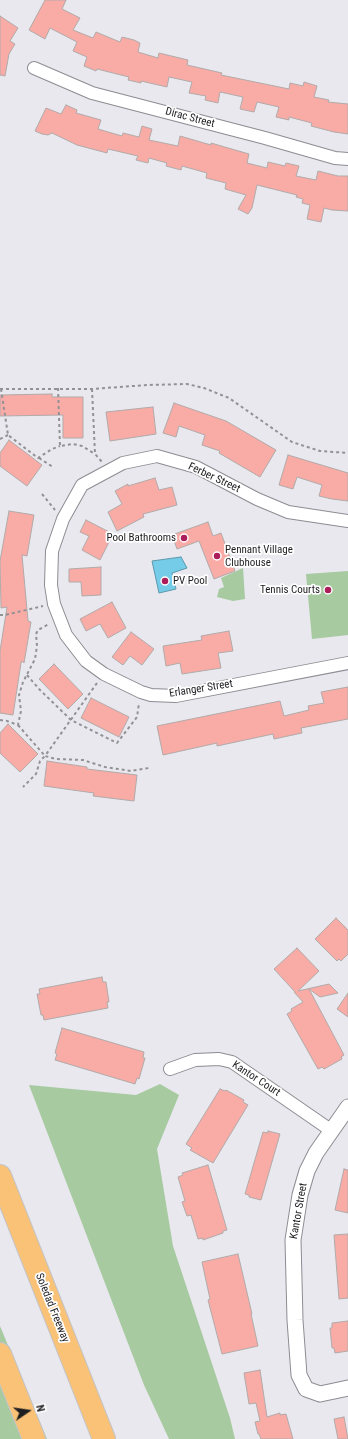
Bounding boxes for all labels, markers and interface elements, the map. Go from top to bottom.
street label: Dirac Street [164,105,216,131]
street label: Ferber Street [186,460,242,496]
place label: Pool Bathrooms [106,531,176,545]
marker: Pool Bathrooms [179,533,189,543]
place label: Pennant Village Clubhouse [225,543,293,569]
marker: Pennant Village Clubhouse [212,551,222,561]
place label: PV Pool [173,574,207,588]
marker: PV Pool [160,576,170,586]
place label: Tennis Courts [260,583,320,597]
marker: Tennis Courts [323,585,333,595]
street label: Erlanger Street [168,677,234,701]
street label: Kantor Court [229,1058,283,1100]
street label: Kantor Street [288,1182,310,1240]
street label: Soledad Freeway [32,1272,72,1344]
north arrow [8,1391,48,1431]
text: N [33,1403,47,1413]

